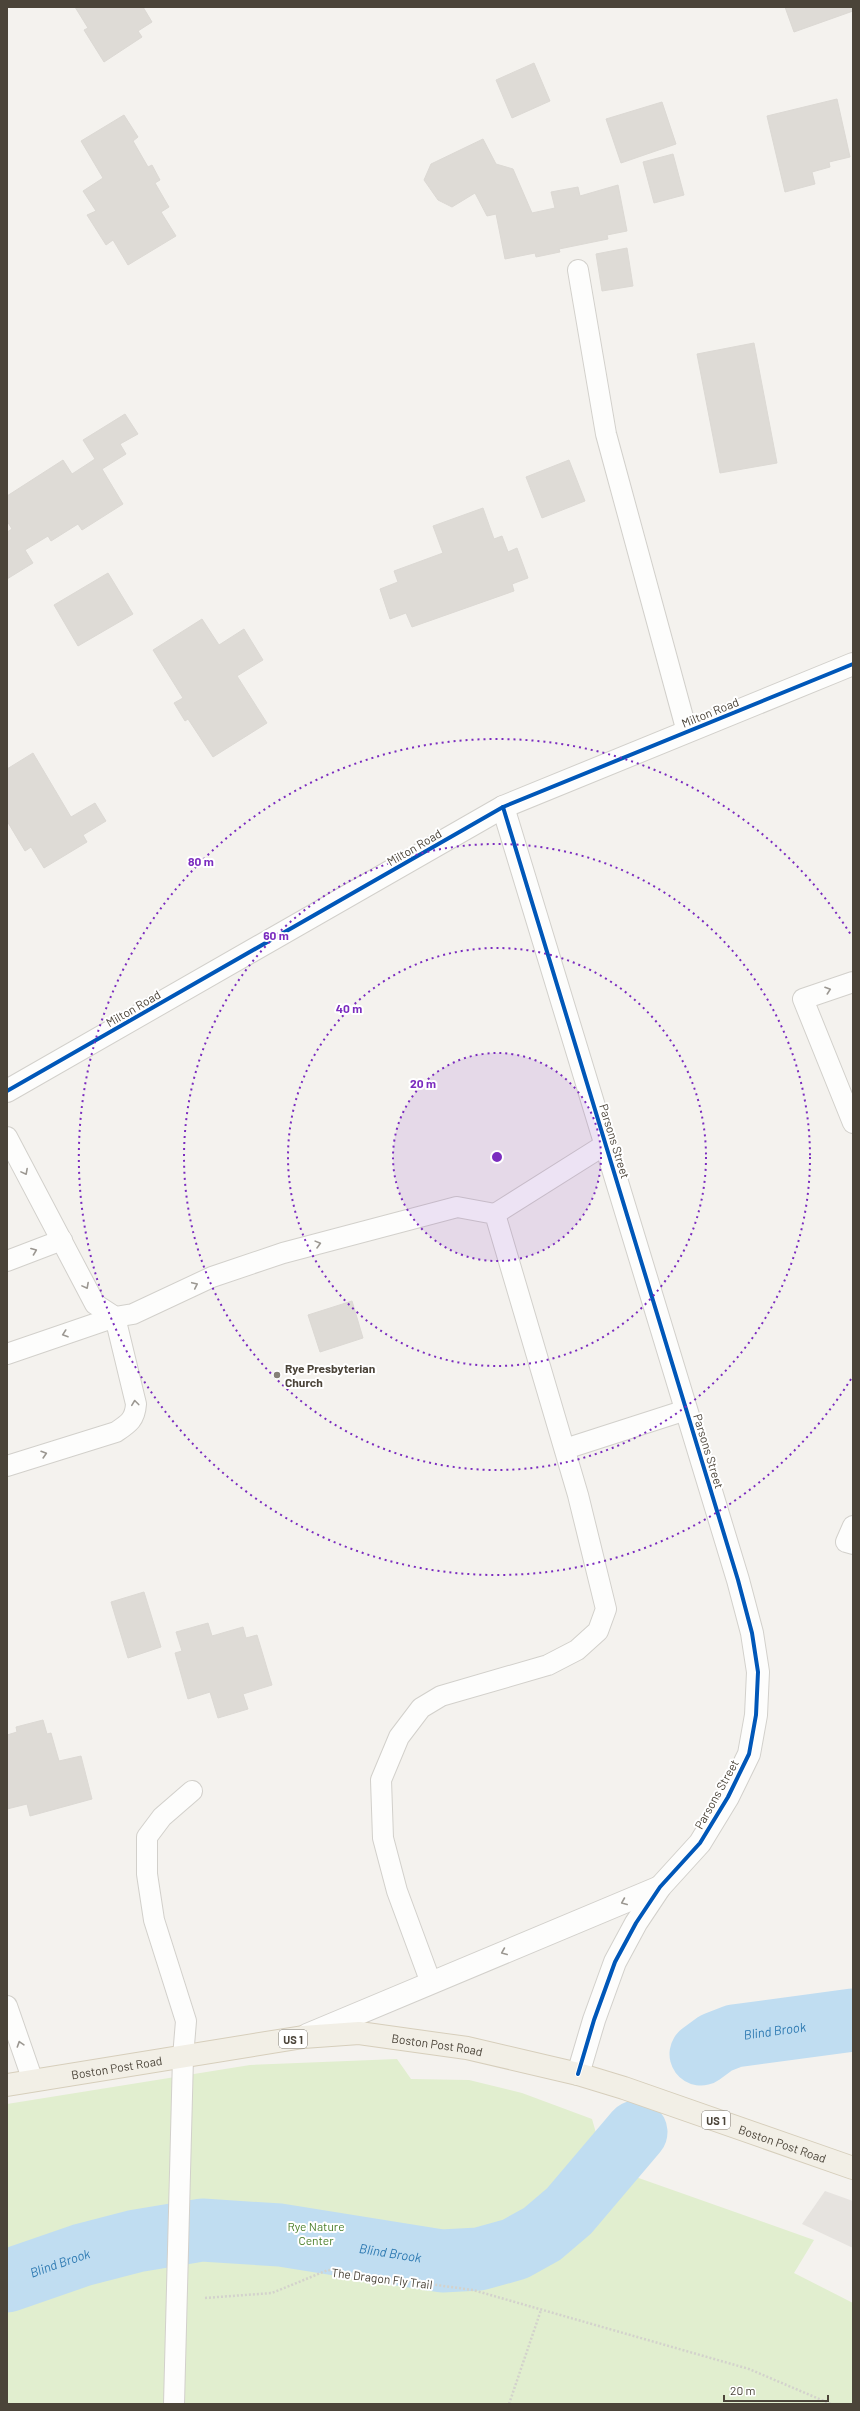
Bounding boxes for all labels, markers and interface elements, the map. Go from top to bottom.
street label: Milton Road [679,694,741,730]
street label: Milton Road [384,826,444,868]
text: 80 m [188,854,214,868]
text: 60 m [263,928,289,942]
street label: Milton Road [103,987,163,1029]
one-way arrow [824,987,831,995]
text: 40 m [336,1001,362,1015]
text: 20 m [410,1076,436,1090]
street label: Parsons Street [597,1102,633,1180]
centre of rings [490,1150,504,1164]
one-way arrow [21,1167,28,1175]
one-way arrow [315,1240,321,1248]
one-way arrow [31,1247,38,1255]
one-way arrow [82,1282,89,1290]
one-way arrow [191,1282,198,1290]
one-way arrow [61,1330,68,1338]
place label: Rye Presbyterian Church [285,1361,375,1389]
marker: Rye Presbyterian Church [272,1370,282,1380]
one-way arrow [131,1399,140,1406]
street label: Parsons Street [691,1412,727,1490]
one-way arrow [41,1450,48,1459]
street label: Parsons Street [691,1757,741,1831]
one-way arrow [621,1897,628,1905]
one-way arrow [501,1948,508,1956]
water label: Blind Brook [743,2018,808,2043]
road number: US 1 [279,2030,307,2048]
street label: Boston Post Road [391,2031,484,2058]
one-way arrow [16,2041,25,2048]
street label: Boston Post Road [70,2053,163,2082]
road number: US 1 [702,2111,730,2129]
street label: Boston Post Road [737,2122,828,2165]
park label: Rye Nature Center [287,2219,345,2247]
water label: Blind Brook [358,2240,423,2266]
water label: Blind Brook [28,2245,92,2280]
street label: The Dragon Fly Trail [331,2265,433,2291]
scale bar [724,2377,828,2403]
text: 20 m [730,2383,756,2397]

